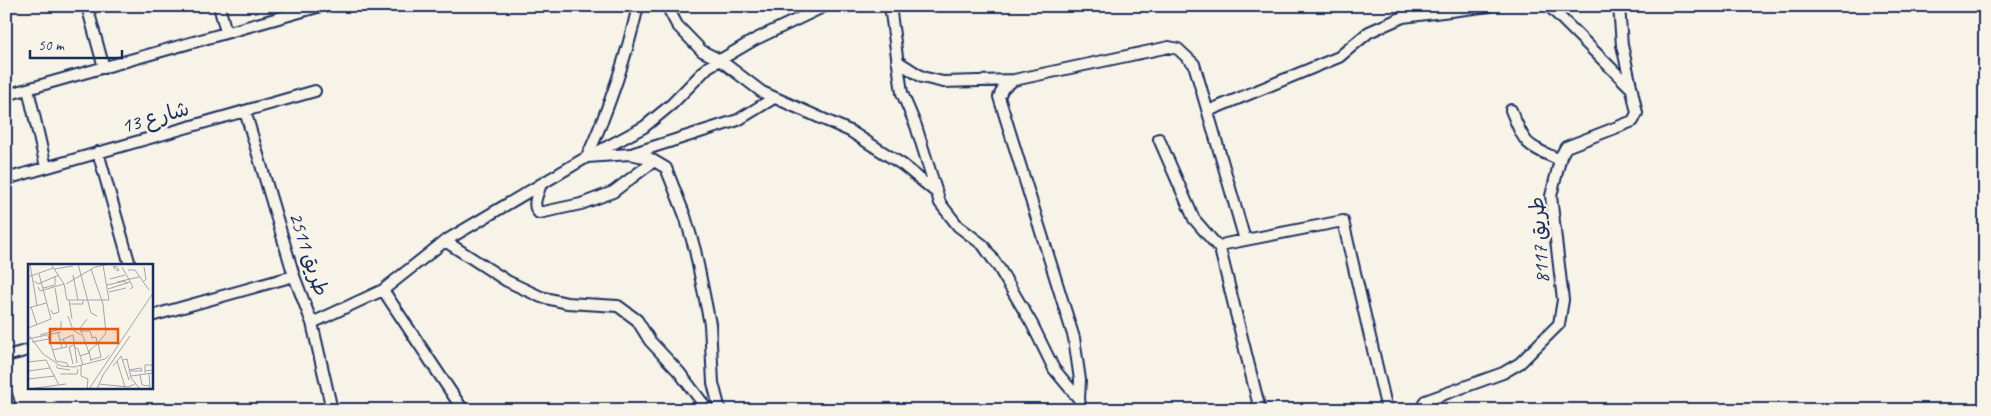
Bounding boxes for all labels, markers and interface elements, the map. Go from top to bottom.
scale bar [30,28,122,60]
text: 50 m [38,36,65,55]
street label: شارع 13 [118,95,193,141]
street label: طريق 8117 [1523,196,1555,284]
street label: طريق 2511 [283,209,335,299]
inset map [28,264,152,388]

